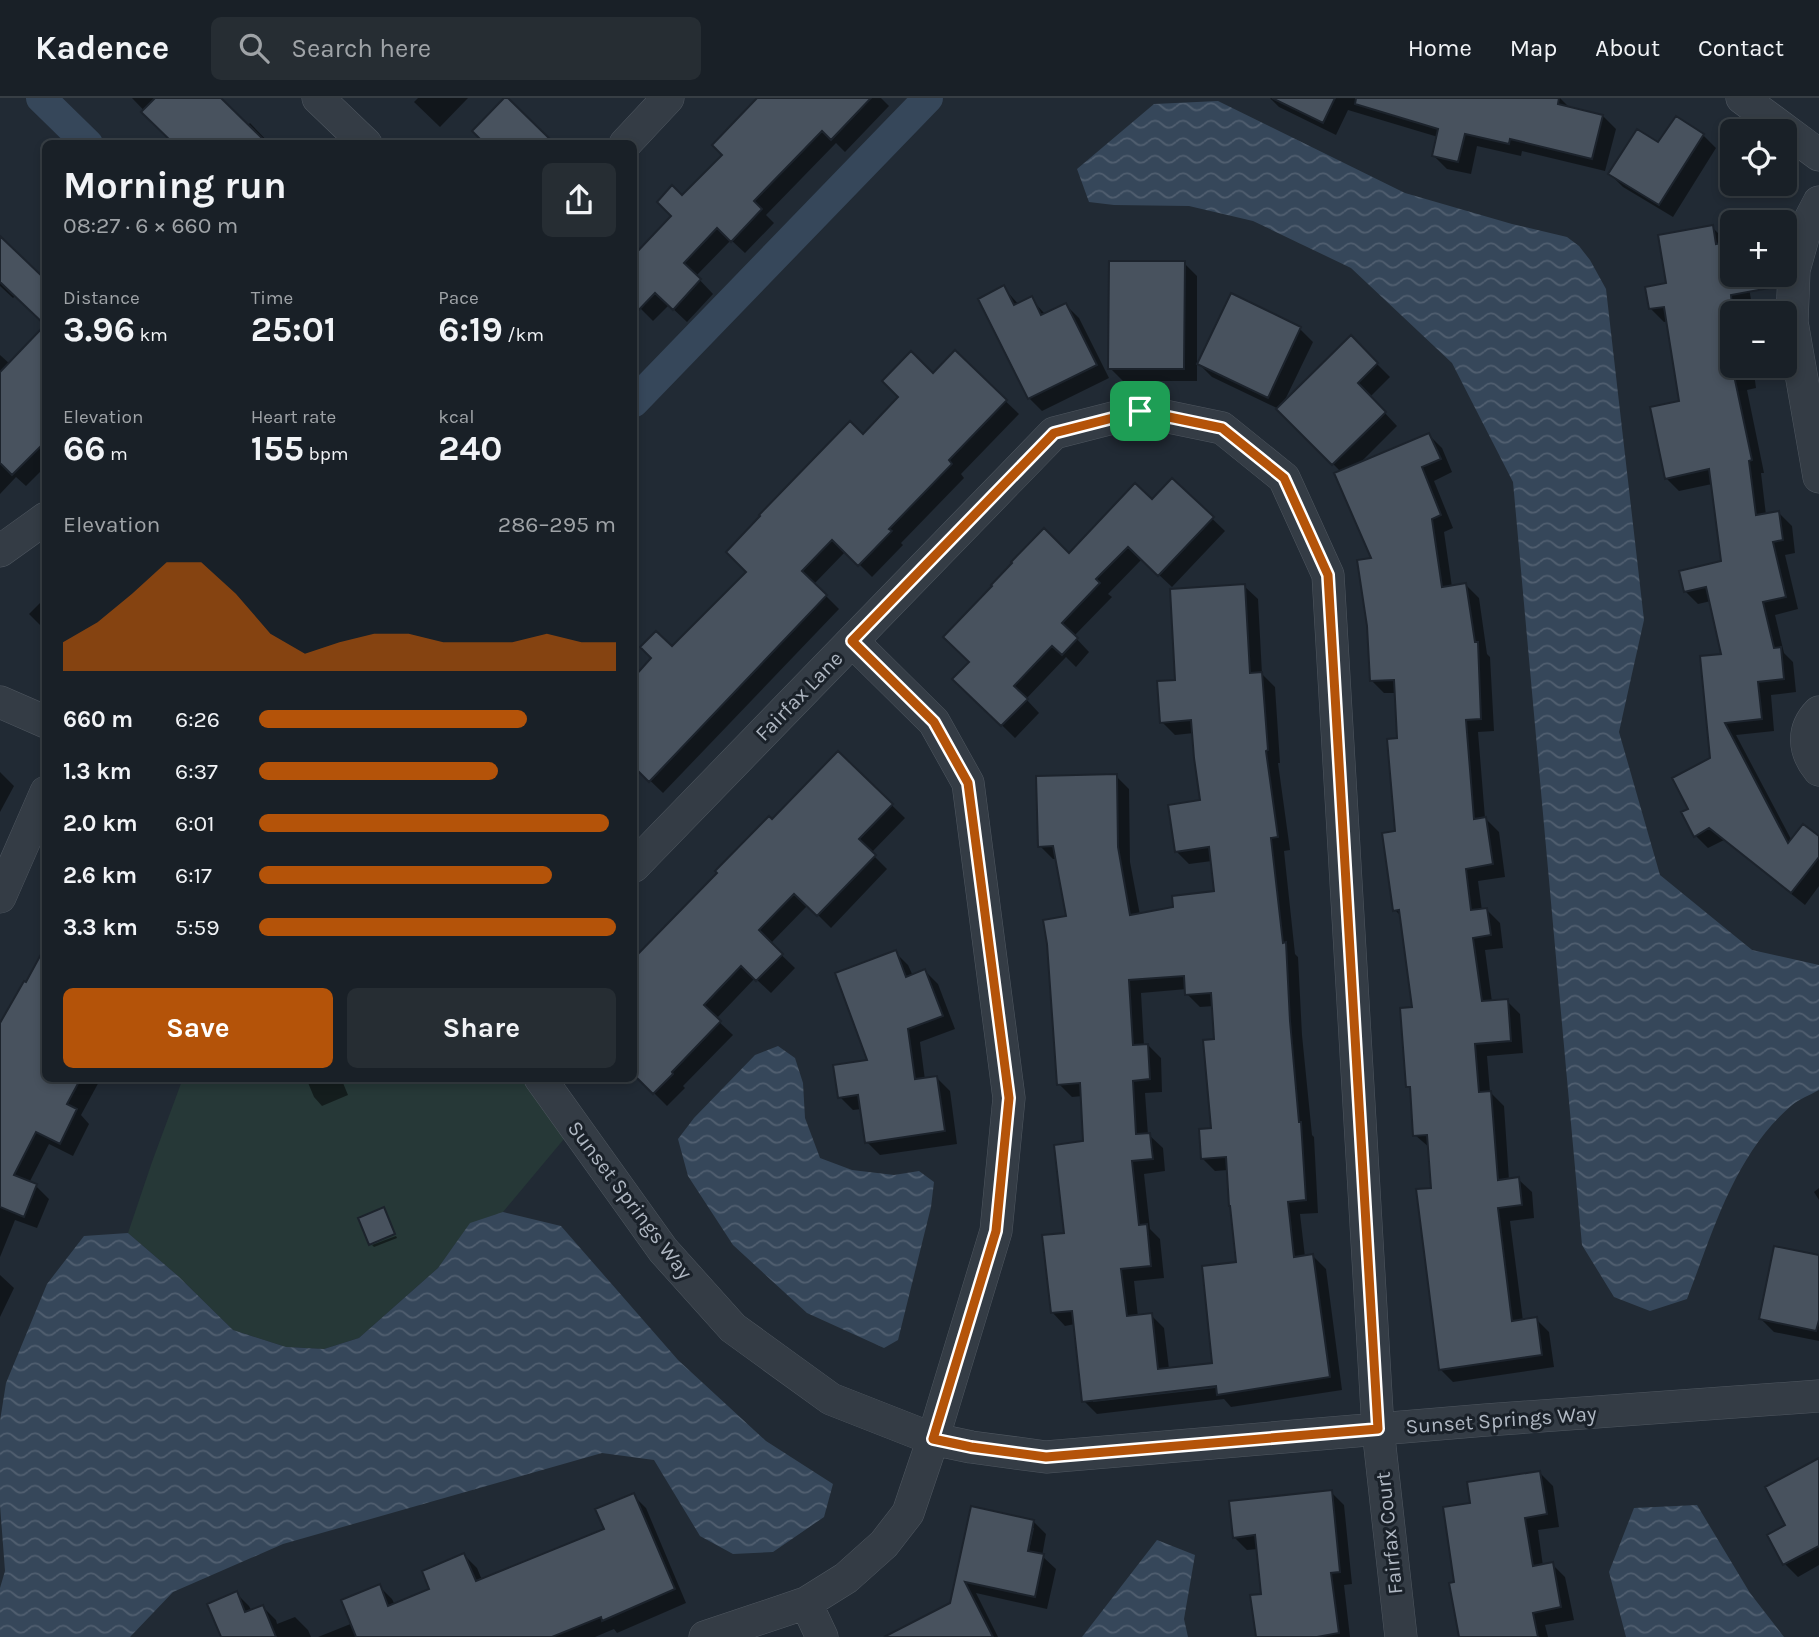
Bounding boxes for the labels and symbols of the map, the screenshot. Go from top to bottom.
pin [1110,381,1170,441]
street label: Fairfax Lane [750,646,848,746]
street label: Sunset Springs Way [563,1116,697,1284]
street label: Sunset Springs Way [1405,1401,1598,1439]
street label: Fairfax Court [1371,1471,1407,1595]

